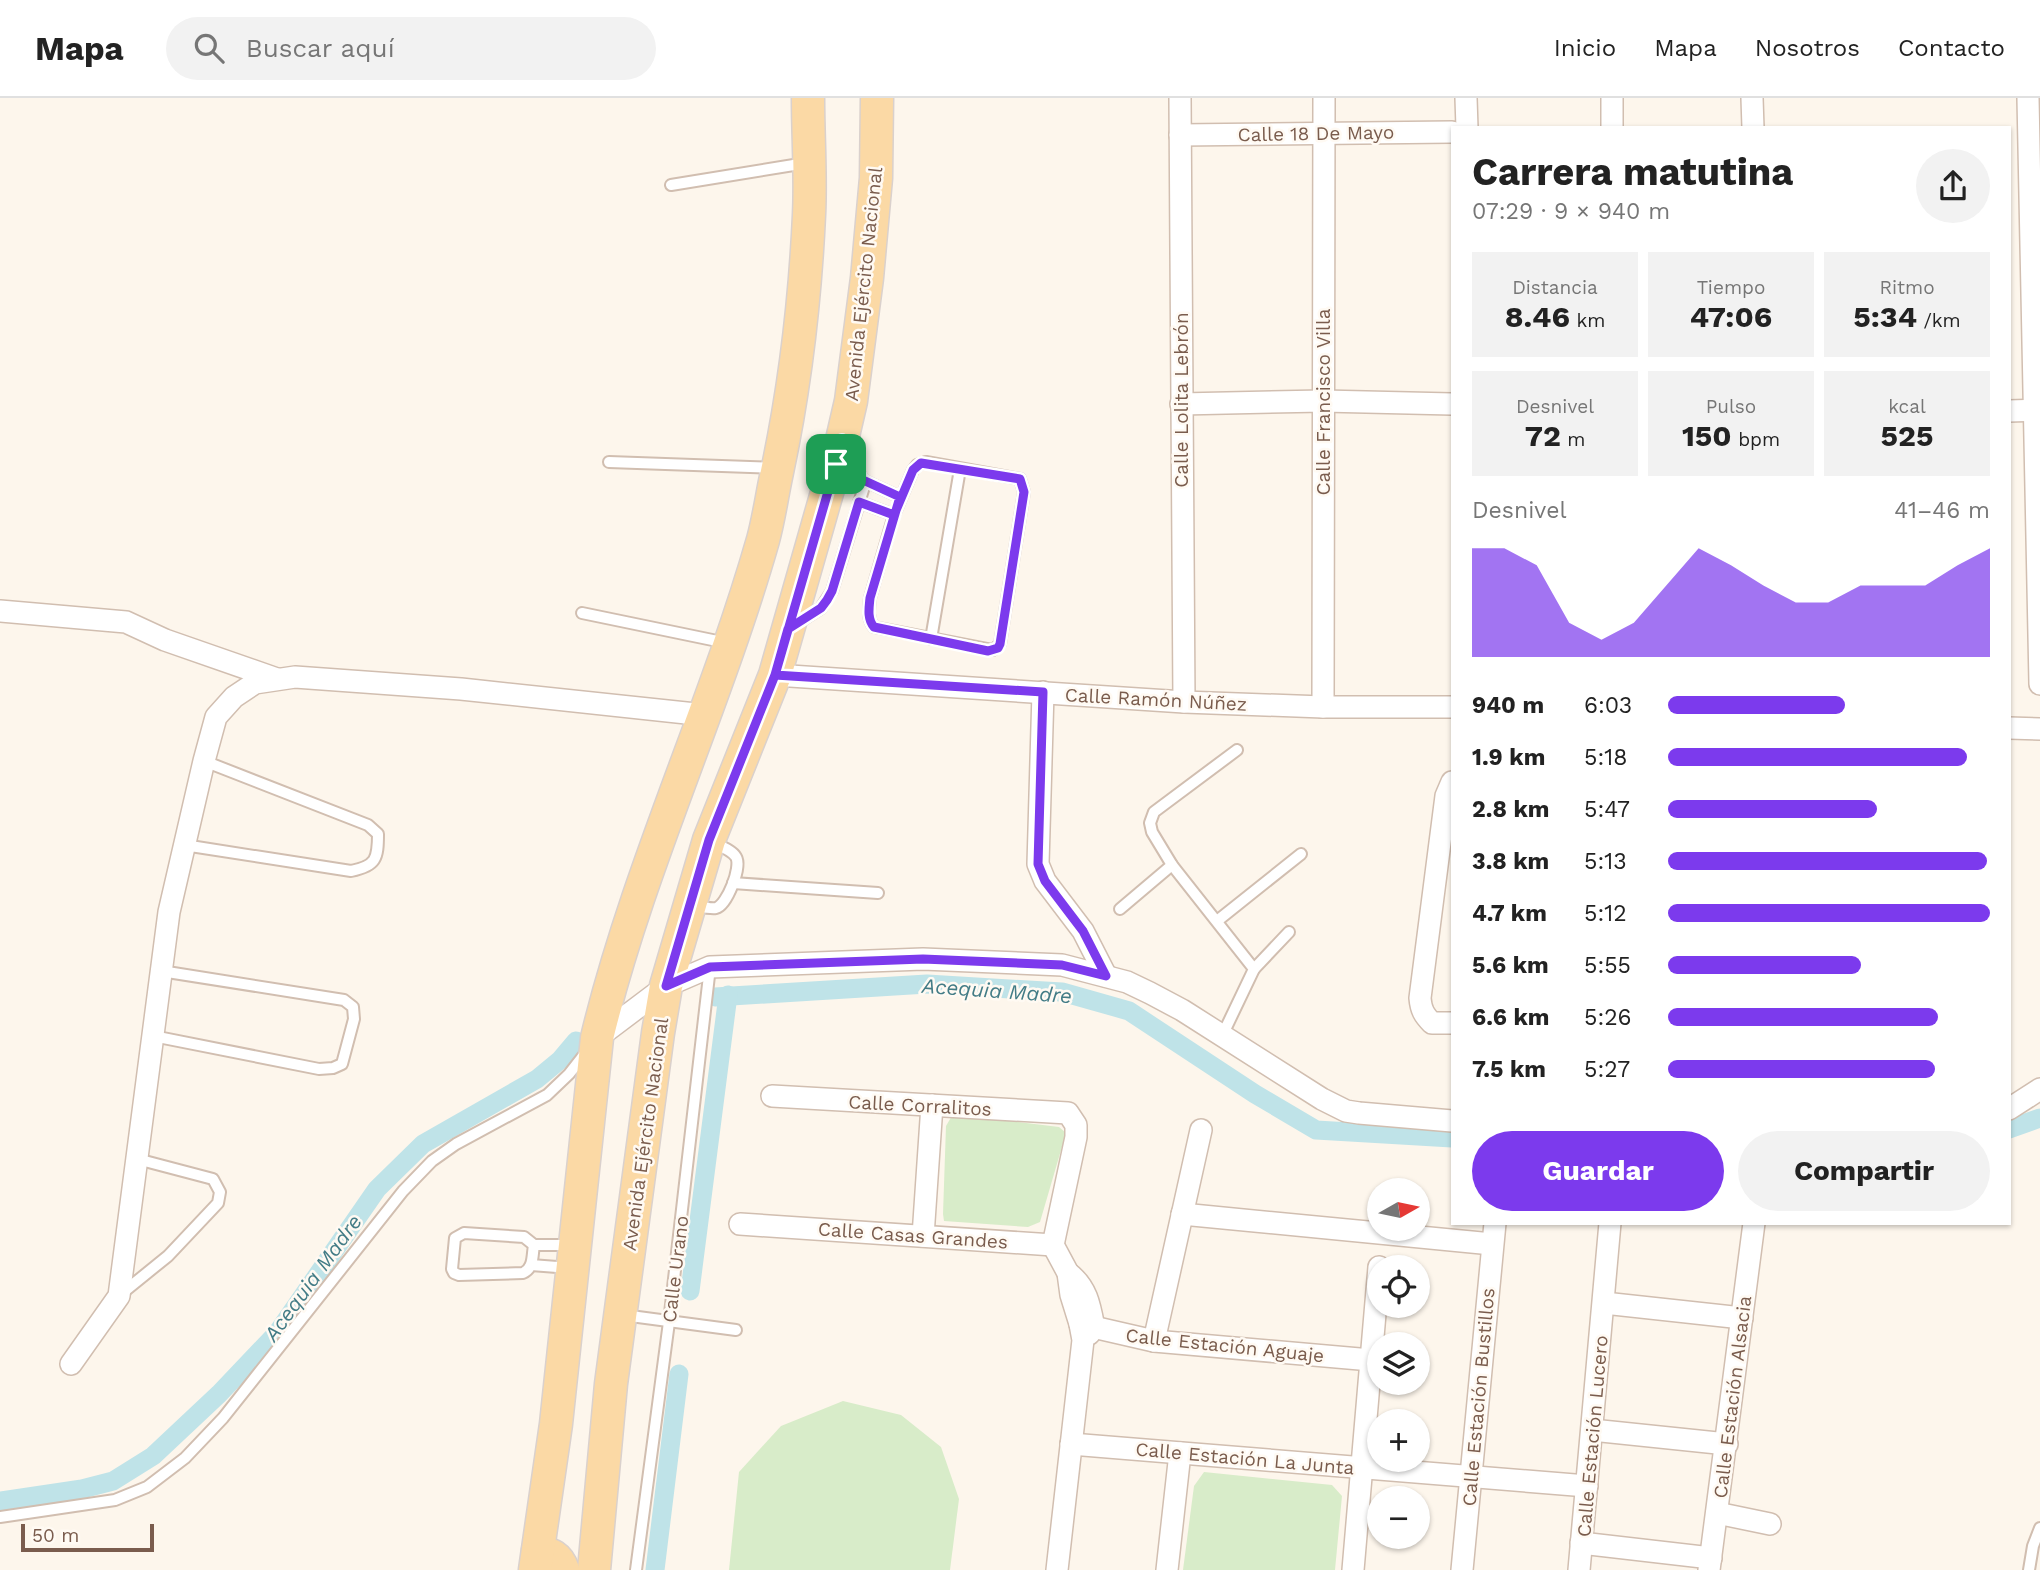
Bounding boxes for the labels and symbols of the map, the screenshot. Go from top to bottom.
street label: Calle 18 De Mayo [1237,121,1395,146]
street label: Avenida Ejército Nacional [840,166,887,402]
street label: Calle Francisco Villa [1312,308,1335,496]
street label: Calle Lolita Lebrón [1170,312,1193,488]
pin [806,434,866,494]
street label: Calle Ramón Núñez [1064,683,1248,716]
water label: Acequia Madre [920,973,1073,1008]
street label: Avenida Ejército Nacional [618,1016,673,1252]
street label: Calle Corralitos [848,1090,992,1121]
north arrow [1367,1178,1430,1241]
water label: Acequia Madre [258,1210,367,1347]
street label: Calle Urano [658,1214,693,1324]
street label: Calle Casas Grandes [817,1217,1009,1254]
street label: Calle Estación Bustillos [1457,1287,1500,1507]
street label: Calle Estación Alsacia [1709,1294,1756,1500]
street label: Calle Estación Aguaje [1125,1324,1325,1367]
street label: Calle Estación Lucero [1572,1334,1613,1538]
street label: Calle Estación La Junta [1135,1437,1355,1480]
scale bar [21,1521,154,1553]

